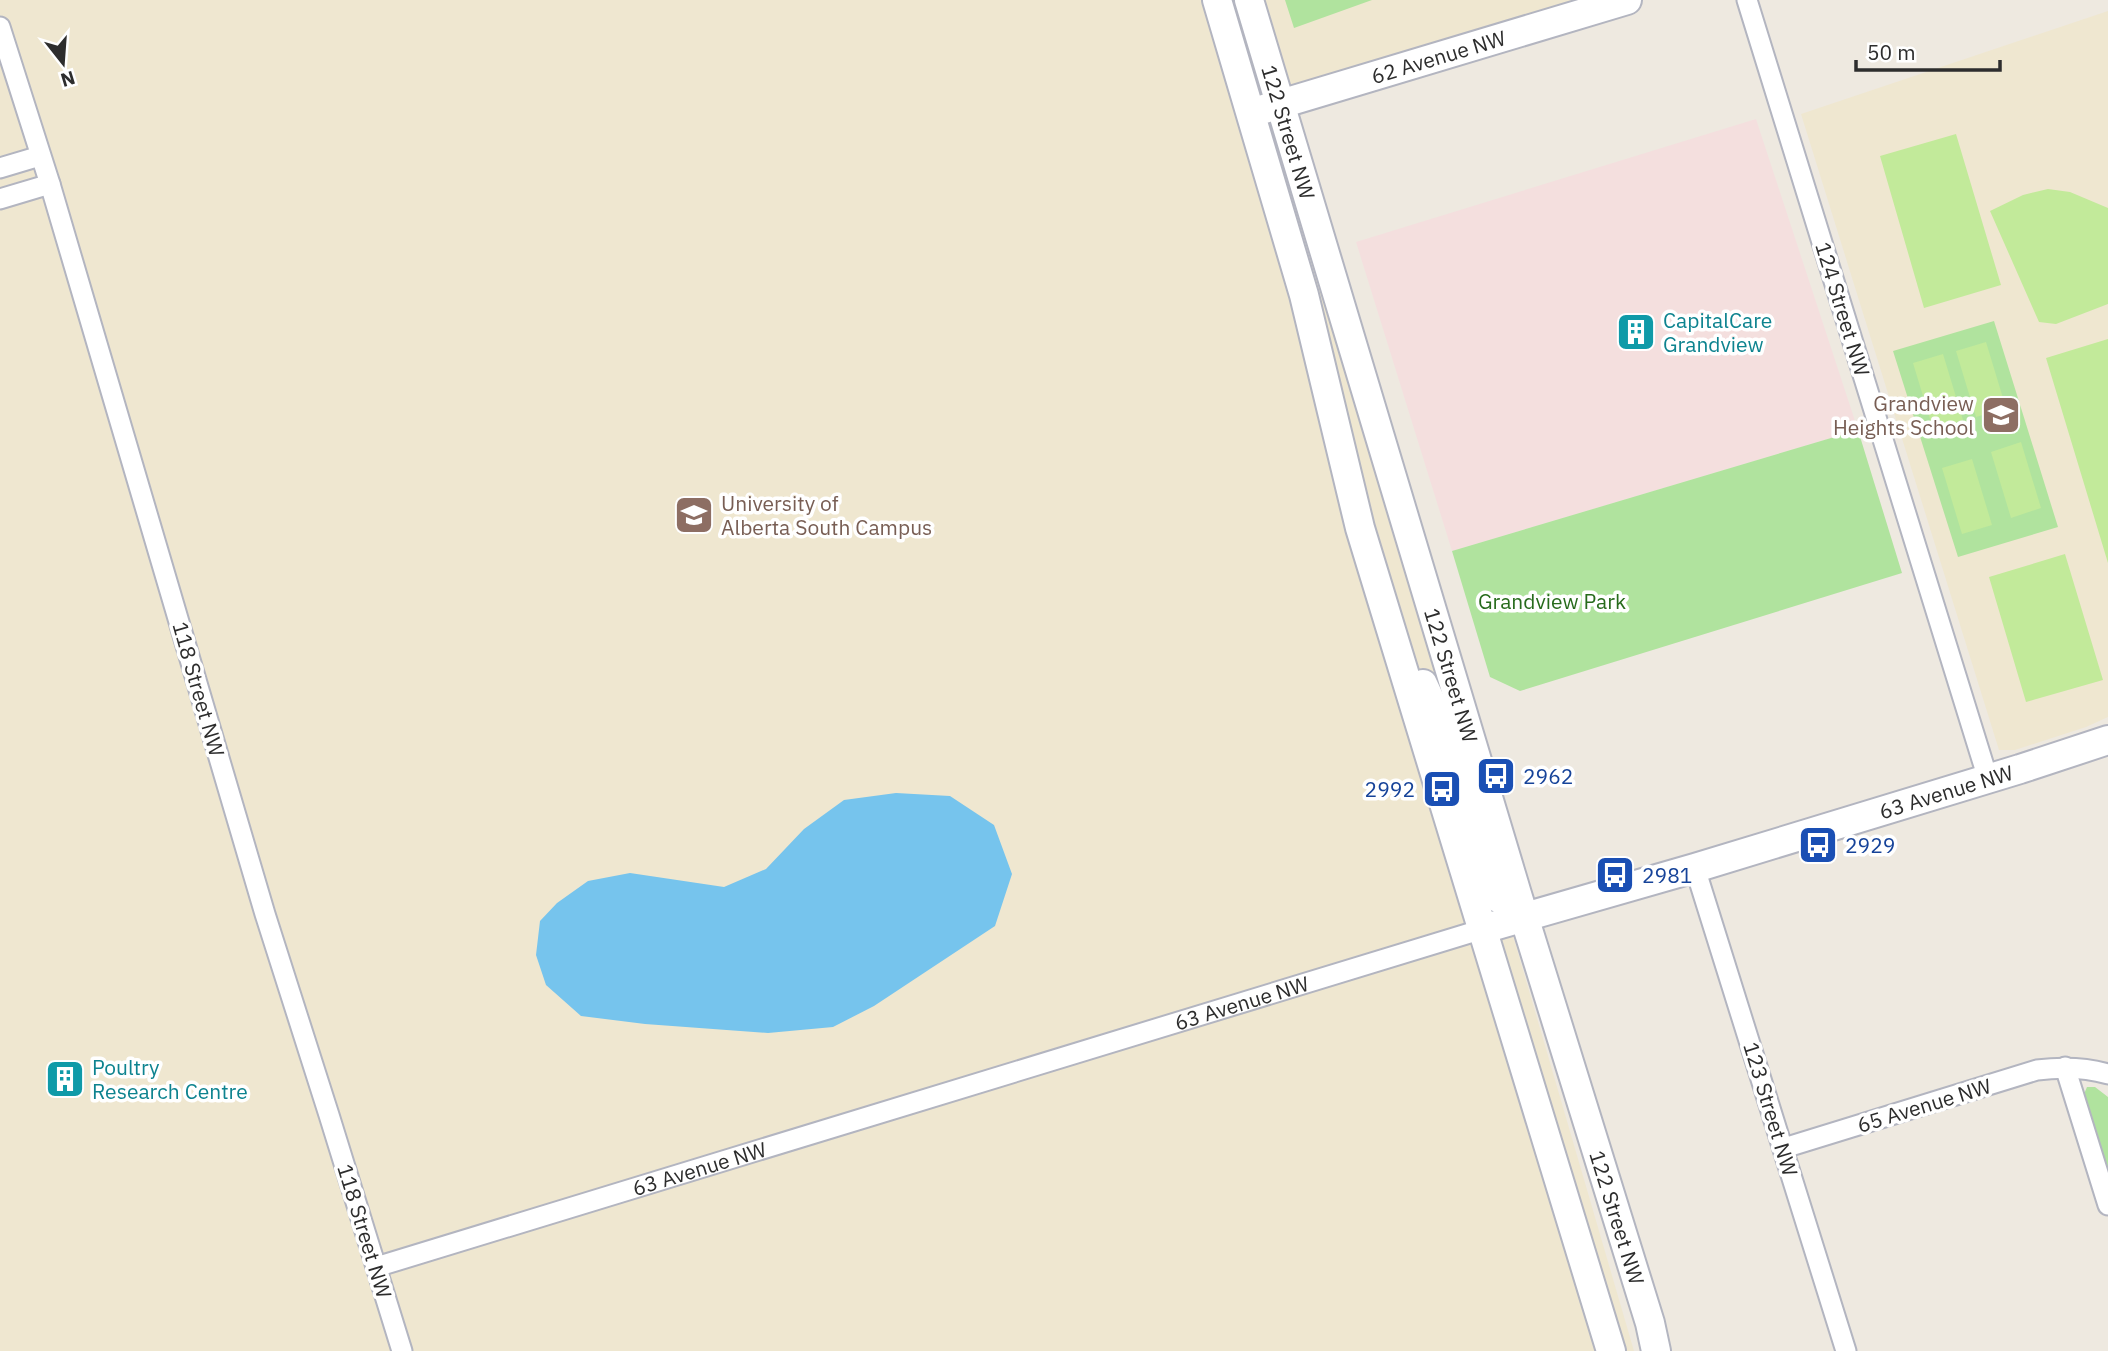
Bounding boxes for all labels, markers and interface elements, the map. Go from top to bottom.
street label: 62 Avenue NW [1368,23,1509,90]
north arrow [28,28,98,98]
scale bar [1856,28,2000,72]
text: 50 m [1867,38,1916,66]
street label: 122 Street NW [1255,62,1322,203]
text: N [58,66,78,93]
street label: 124 Street NW [1809,239,1877,380]
place label: CapitalCare Grandview [1663,306,1772,358]
building icon: CapitalCare Grandview [1615,311,1657,353]
place label: Grandview Heights School [1833,389,1974,441]
school or university icon: Grandview Heights School [1980,394,2022,436]
place label: University of Alberta South Campus [721,489,932,541]
school or university icon: University of Alberta South Campus [673,494,715,536]
park label: Grandview Park [1478,587,1626,615]
street label: 122 Street NW [1418,605,1485,746]
street label: 118 Street NW [166,618,232,760]
bus stop icon: 2962 [1475,755,1517,797]
street label: 63 Avenue NW [1876,758,2017,825]
place label: 2962 [1523,762,1573,790]
bus stop icon: 2992 [1421,768,1463,810]
place label: 2992 [1365,775,1415,803]
bus stop icon: 2929 [1797,824,1839,866]
place label: 2929 [1845,831,1895,859]
bus stop icon: 2981 [1594,854,1636,896]
place label: 2981 [1642,861,1692,889]
street label: 63 Avenue NW [1171,969,1312,1036]
street label: 123 Street NW [1737,1039,1805,1180]
place label: Poultry Research Centre [92,1053,248,1105]
building icon: Poultry Research Centre [44,1058,86,1100]
street label: 65 Avenue NW [1854,1071,1995,1139]
street label: 63 Avenue NW [629,1135,770,1202]
street label: 122 Street NW [1583,1147,1651,1288]
street label: 118 Street NW [331,1161,399,1302]

